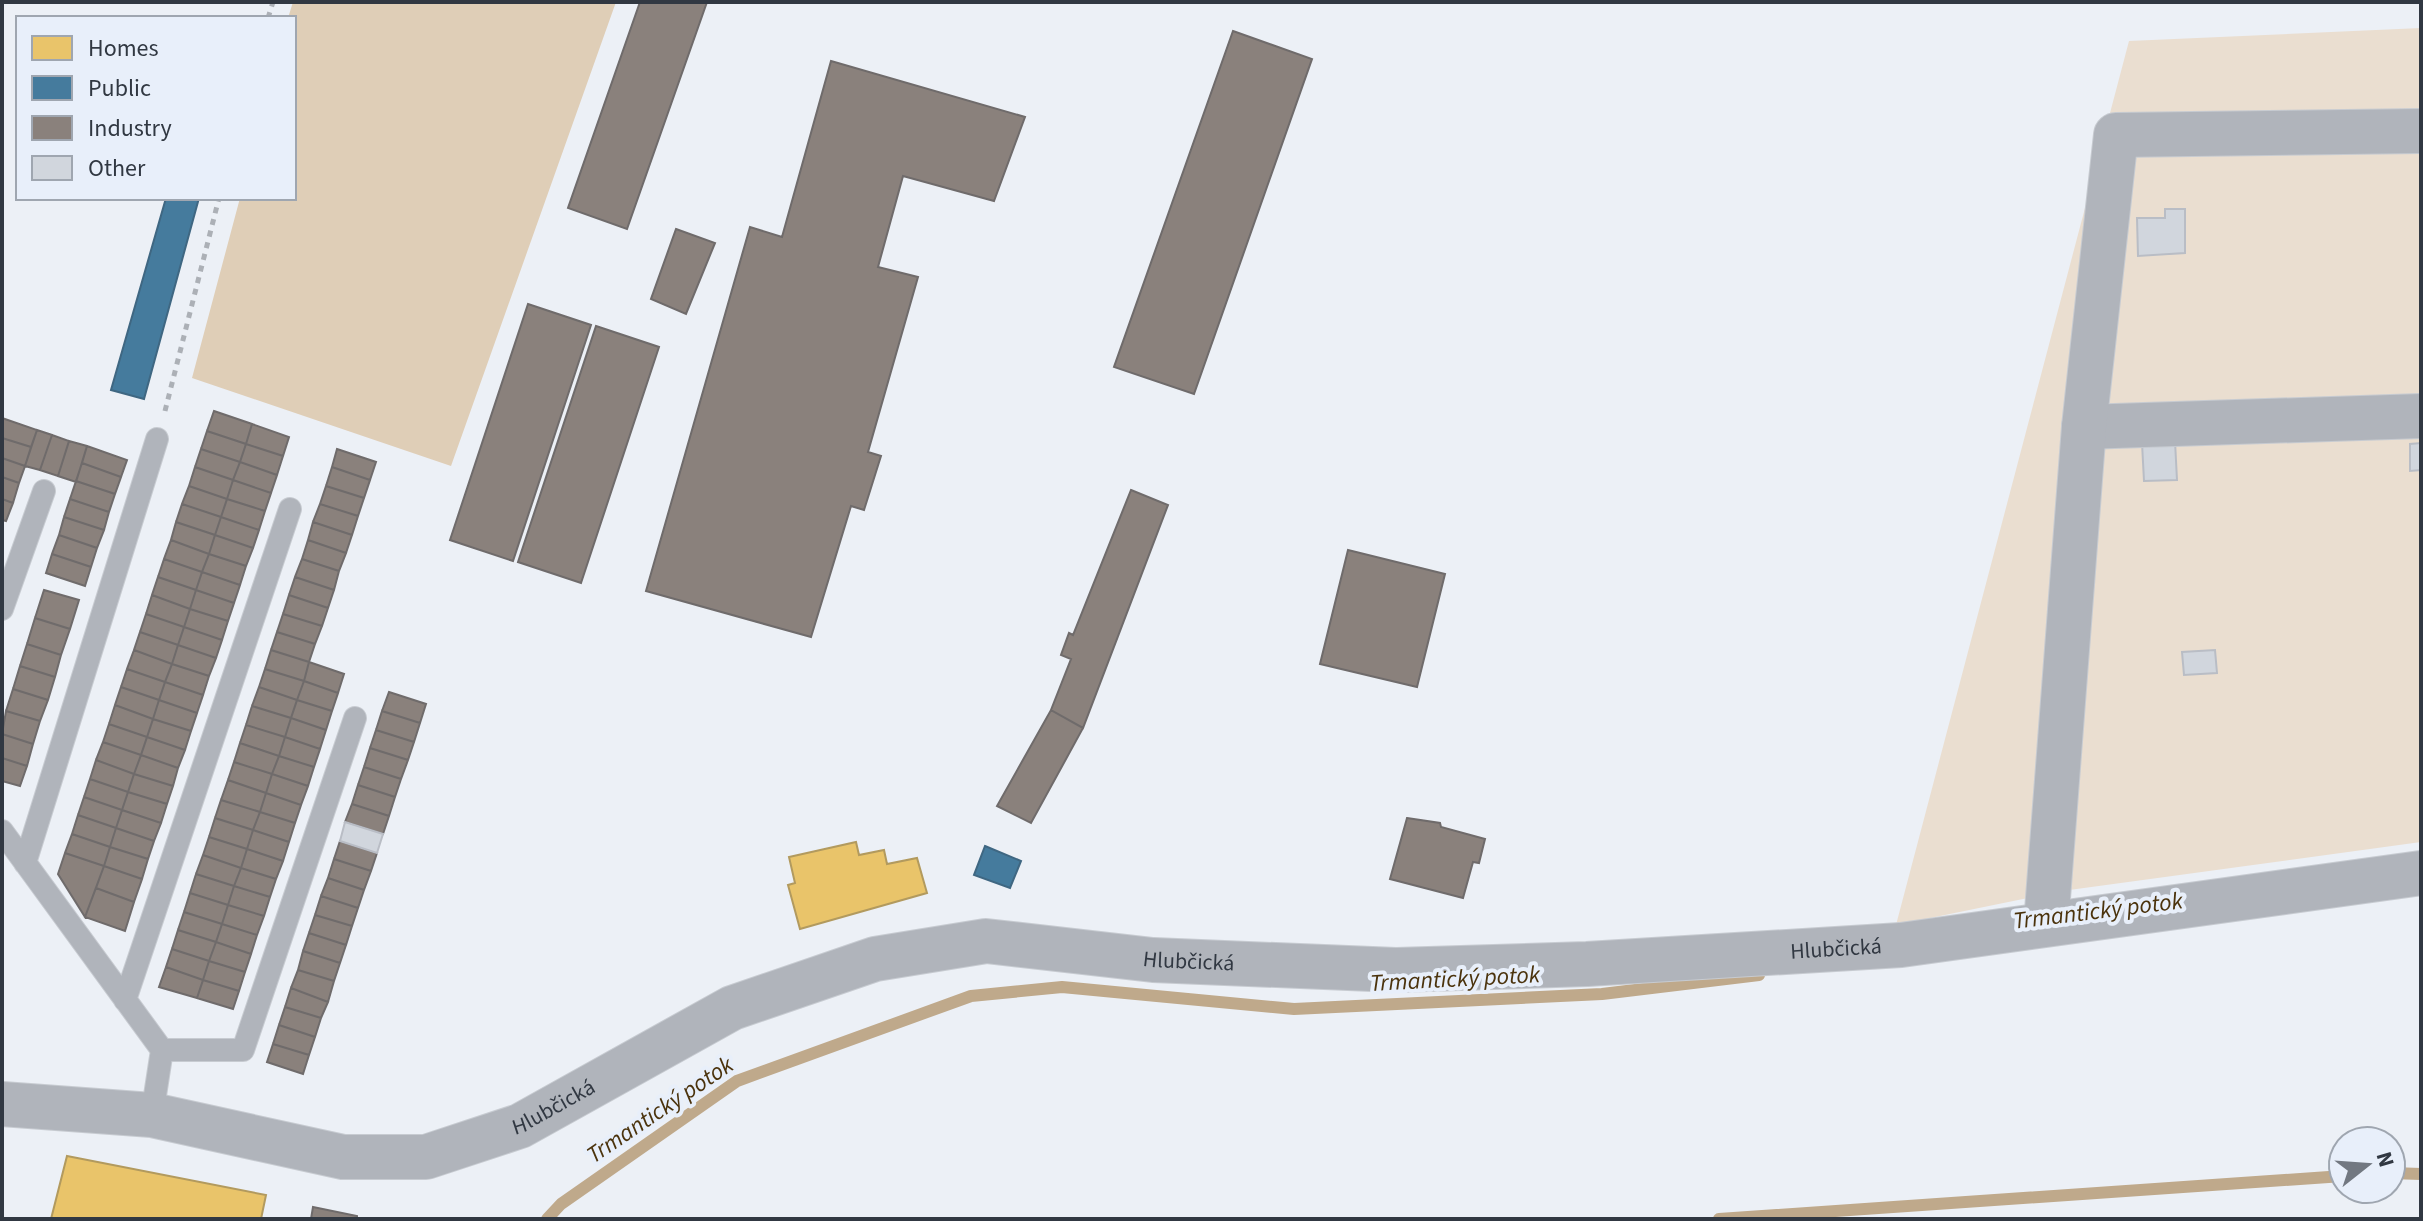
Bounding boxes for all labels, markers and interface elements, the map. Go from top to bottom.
legend [16,16,296,200]
text: Homes [88,31,159,66]
text: Public [88,71,151,106]
text: Industry [88,111,172,146]
text: Other [88,151,146,186]
water label: Trmantický potok [2011,883,2185,939]
street label: Hlubčická [1789,930,1883,968]
street label: Hlubčická [1141,943,1235,979]
water label: Trmantický potok [1369,957,1542,1001]
water label: Trmantický potok [580,1048,741,1172]
street label: Hlubčická [508,1071,601,1144]
north arrow [2327,1125,2407,1205]
text: N [2368,1148,2403,1171]

